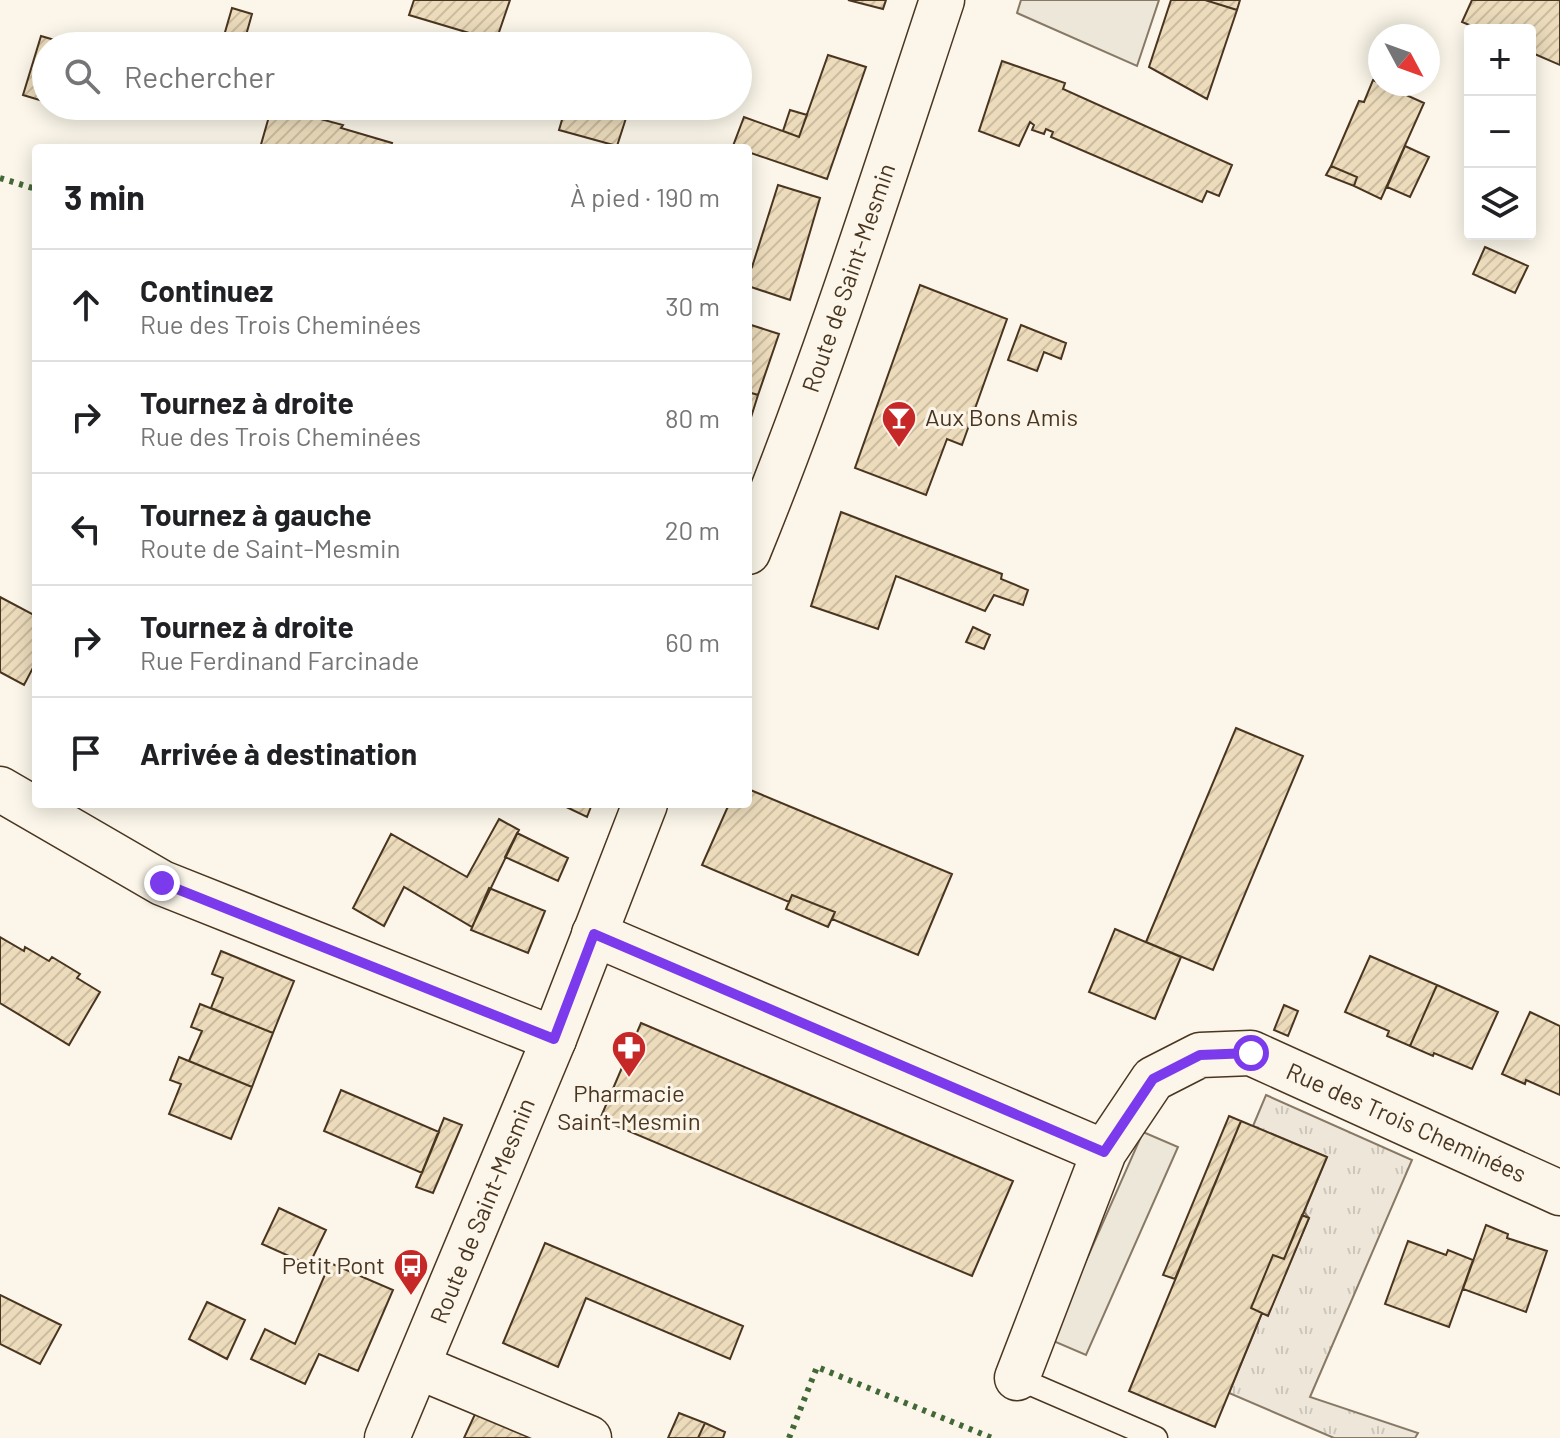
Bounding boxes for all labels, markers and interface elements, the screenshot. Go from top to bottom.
north arrow [1368,24,1440,96]
map controls [1464,24,1536,240]
button: + [1464,24,1536,96]
search box [32,32,752,120]
icon: search [60,54,104,98]
text: Rechercher [124,58,275,94]
button: − [1464,96,1536,168]
street label: Route de Saint-Mesmin [795,159,900,396]
button: layers [1464,168,1536,240]
text: 3 min [64,176,145,217]
text: À pied · 190 m [570,181,720,212]
text: Continuez [140,272,273,308]
icon: ahead [64,283,108,327]
text: 30 m [665,290,720,321]
text: Rue des Trois Cheminées [140,308,421,339]
text: Tournez à droite [140,384,354,420]
icon: right [64,395,108,439]
bar icon: Aux Bons Amis [880,399,918,449]
text: 80 m [665,402,720,433]
place label: Aux Bons Amis [925,402,1078,431]
text: Rue des Trois Cheminées [140,420,421,451]
text: Tournez à gauche [140,496,372,532]
icon: left [64,507,108,551]
text: 20 m [665,514,720,545]
text: Route de Saint-Mesmin [140,532,401,563]
text: Tournez à droite [140,608,354,644]
icon: right [64,619,108,663]
text: 60 m [665,626,720,657]
text: Rue Ferdinand Farcinade [140,644,419,675]
icon: arrive [64,731,108,775]
text: Arrivée à destination [140,735,417,771]
route end [144,865,180,901]
pharmacy icon: Pharmacie Saint-Mesmin [610,1029,648,1079]
route start [1233,1035,1269,1071]
street label: Rue des Trois Cheminées [1282,1056,1531,1188]
place label: Pharmacie Saint-Mesmin [557,1078,701,1135]
street label: Route de Saint-Mesmin [423,1093,540,1327]
bus stop icon: Petit Pont [392,1247,430,1297]
place label: Petit Pont [282,1250,385,1279]

